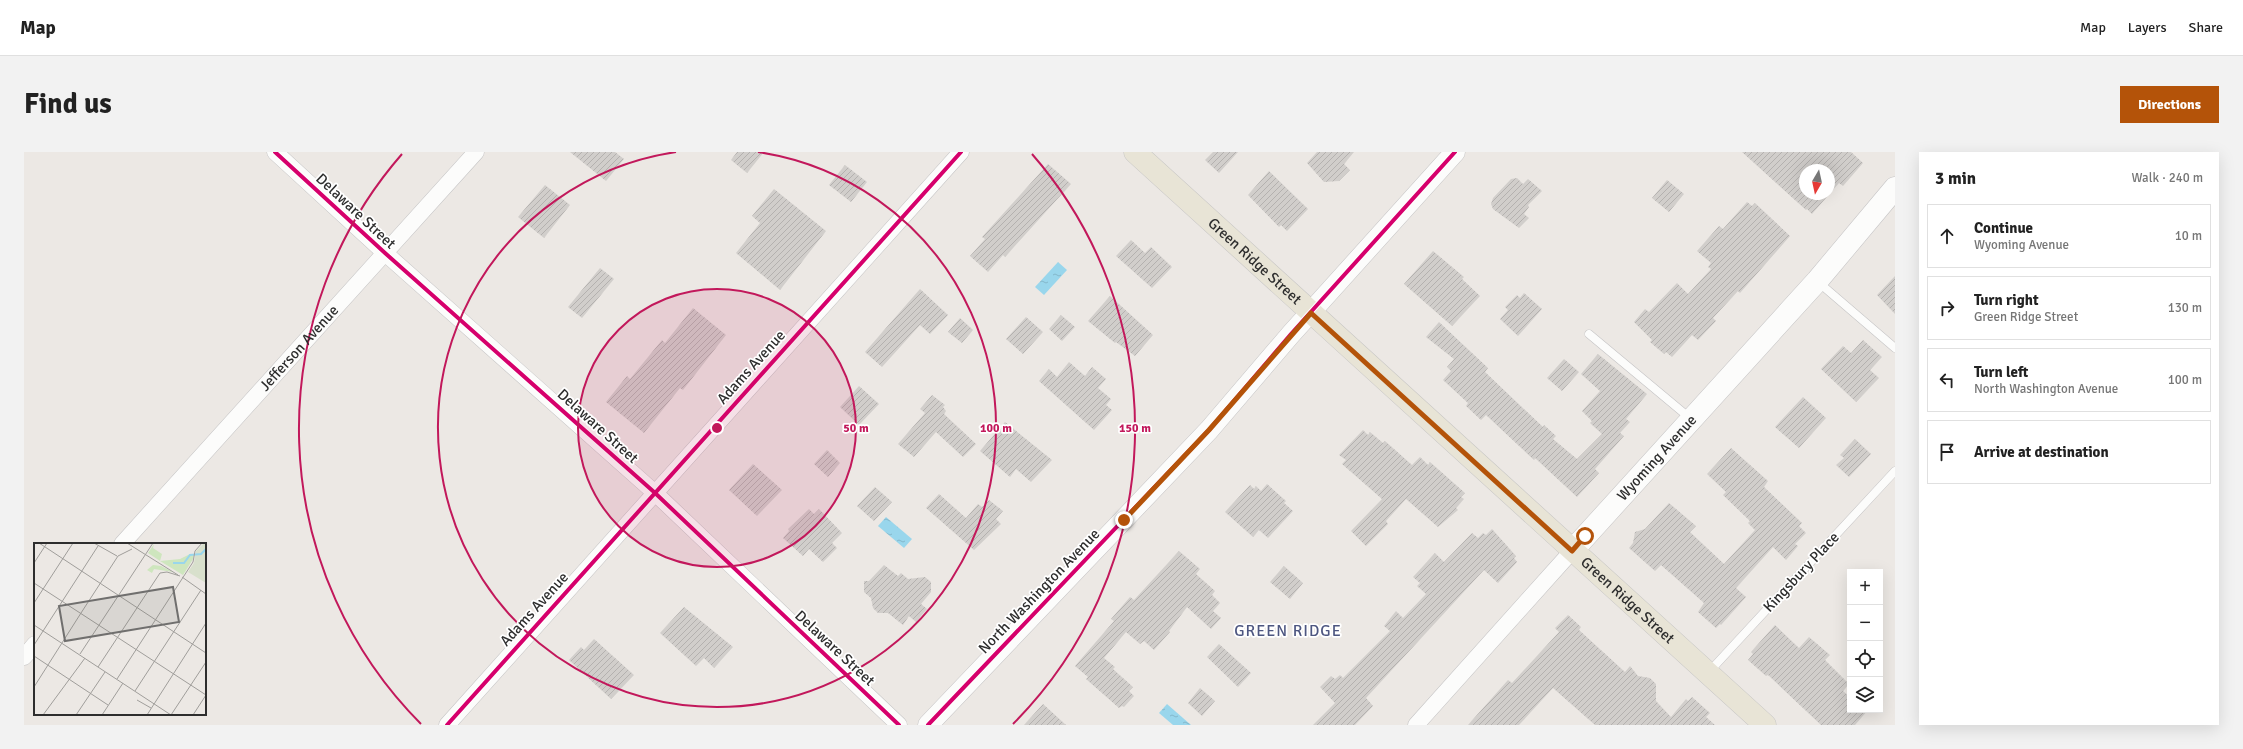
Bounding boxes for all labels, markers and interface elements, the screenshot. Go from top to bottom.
text: Map [20,16,56,40]
text: Map [2080,19,2106,36]
text: Layers [2128,19,2167,36]
text: Share [2189,19,2223,36]
button: Directions [2120,86,2219,123]
text: Find us [24,87,112,121]
north arrow [1799,164,1835,200]
text: 3 min [1935,168,1976,189]
street label: Delaware Street [312,169,400,253]
text: Walk · 240 m [2132,170,2203,186]
street label: Green Ridge Street [1204,214,1305,308]
text: Continue [1974,219,2033,237]
icon: ahead [1936,225,1958,247]
text: 10 m [2175,228,2202,244]
text: Wyoming Avenue [1974,237,2069,253]
text: Turn right [1974,291,2039,309]
icon: right [1936,297,1958,319]
text: 130 m [2168,300,2202,316]
street label: Jefferson Avenue [256,301,342,395]
text: Green Ridge Street [1974,309,2078,325]
street label: Adams Avenue [713,326,789,408]
text: Turn left [1974,363,2028,381]
icon: left [1936,369,1958,391]
text: 100 m [2168,372,2202,388]
text: North Washington Avenue [1974,381,2118,397]
street label: Delaware Street [554,385,642,467]
street label: Wyoming Avenue [1613,411,1700,504]
centre of rings [710,421,724,435]
text: 50 m [843,421,869,436]
text: 100 m [980,421,1012,436]
text: 150 m [1119,421,1151,436]
icon: arrive [1936,441,1958,463]
text: Arrive at destination [1974,443,2109,461]
route end [1115,511,1133,529]
street label: North Washington Avenue [975,525,1103,657]
route start [1576,527,1594,545]
street label: Kingsbury Place [1759,528,1843,616]
inset map [34,543,206,715]
street label: Green Ridge Street [1577,553,1678,647]
street label: Adams Avenue [496,568,572,650]
map controls [1847,569,1883,713]
button: + [1847,569,1883,605]
button: − [1847,605,1883,641]
street label: Delaware Street [791,606,879,690]
district label: GREEN RIDGE [1234,621,1342,641]
button: locate [1847,641,1883,677]
button: layers [1847,677,1883,713]

